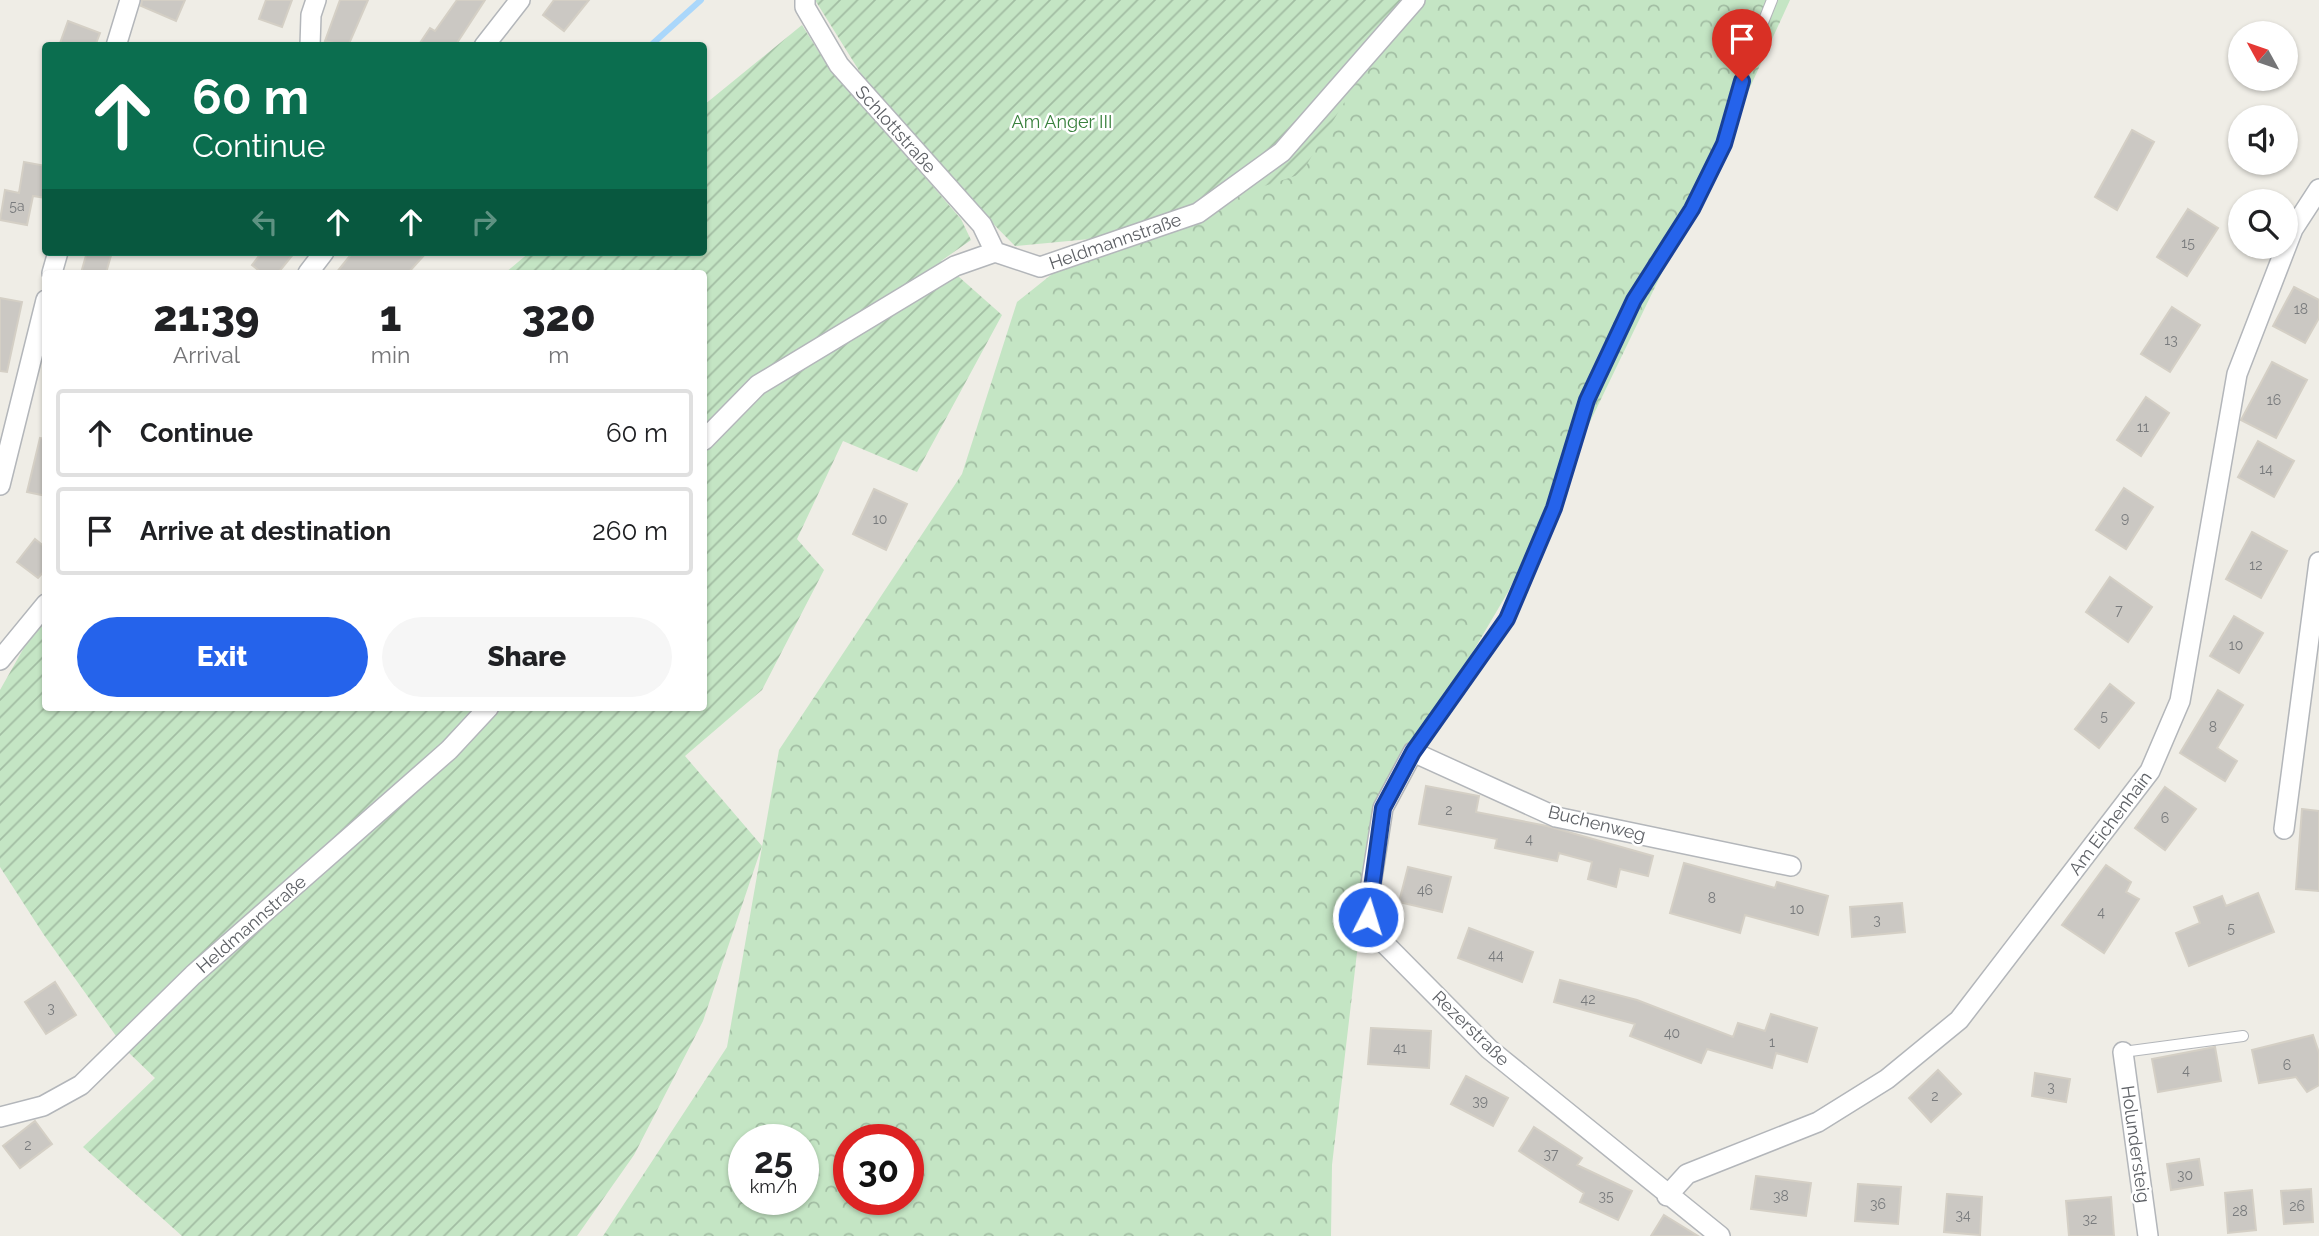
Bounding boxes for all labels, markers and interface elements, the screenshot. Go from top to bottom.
pin [1712,9,1772,81]
icon: arrive [1723,20,1761,58]
north arrow [2228,21,2298,91]
map controls [2228,21,2298,259]
text: 60 m [192,68,309,125]
icon: ahead [77,70,168,161]
street label: Schlottstraße [851,81,941,177]
button: sound [2228,105,2298,175]
park label: Am Anger III [1012,111,1112,132]
text: Continue [192,127,326,164]
button: search [2228,189,2298,259]
house number: 5a [9,198,25,214]
icon: left [246,203,284,241]
icon: ahead [319,203,357,241]
icon: ahead [392,203,430,241]
icon: right [465,203,503,241]
street label: Heldmannstraße [1046,208,1184,273]
house number: 15 [2181,235,2195,251]
text: 21:39 [153,292,260,341]
text: 1 [380,292,401,341]
text: 320 [522,292,596,341]
house number: 18 [2294,301,2308,317]
house number: 13 [2164,332,2178,348]
text: Arrival [173,341,240,368]
text: min [371,341,410,368]
text: m [548,341,569,368]
house number: 16 [2267,392,2281,408]
icon: ahead [81,414,119,452]
text: Continue [140,418,253,448]
text: 60 m [606,418,668,448]
house number: 11 [2137,419,2149,435]
house number: 14 [2259,461,2273,477]
house number: 9 [2121,510,2129,526]
house number: 10 [873,511,887,527]
icon: arrive [81,512,119,550]
text: Arrive at destination [140,516,391,546]
text: 260 m [592,516,668,546]
house number: 12 [2249,557,2263,573]
house number: 7 [2115,602,2123,618]
button: Exit [77,617,368,697]
button: Share [382,617,672,697]
house number: 10 [2229,637,2243,653]
house number: 5 [2100,708,2108,724]
house number: 8 [2209,719,2217,735]
street label: Am Eichenhain [2064,767,2156,879]
street label: Buchenweg [1546,801,1648,845]
house number: 2 [1445,802,1453,818]
house number: 6 [2161,810,2169,826]
house number: 4 [1525,831,1533,847]
street label: Heldmannstraße [192,870,310,977]
position arrow [1331,880,1405,954]
house number: 46 [1417,882,1433,898]
house number: 8 [1708,890,1716,906]
house number: 10 [1790,901,1804,917]
house number: 4 [2097,904,2105,920]
house number: 3 [1873,912,1881,928]
house number: 5 [2227,920,2235,936]
house number: 44 [1488,947,1504,963]
street label: Rezerstraße [1428,986,1514,1070]
house number: 42 [1581,991,1595,1007]
house number: 3 [47,1000,55,1016]
house number: 40 [1664,1025,1680,1041]
house number: 1 [1769,1034,1775,1050]
house number: 41 [1393,1040,1407,1056]
house number: 6 [2283,1057,2291,1073]
house number: 4 [2182,1062,2190,1078]
house number: 3 [2047,1079,2055,1095]
street label: Holundersteig [2117,1084,2155,1204]
house number: 2 [1931,1088,1939,1104]
house number: 39 [1472,1093,1488,1109]
speed limit sign: 30 [833,1124,924,1215]
house number: 2 [24,1137,32,1153]
text: 25 [754,1140,793,1181]
house number: 37 [1544,1146,1559,1162]
house number: 30 [2177,1167,2193,1183]
text: km/h [750,1176,797,1197]
house number: 35 [1598,1188,1614,1204]
house number: 38 [1773,1188,1789,1204]
house number: 36 [1870,1196,1886,1212]
house number: 26 [2289,1198,2305,1214]
house number: 28 [2232,1203,2248,1219]
house number: 34 [1955,1207,1971,1223]
house number: 32 [2083,1211,2097,1227]

